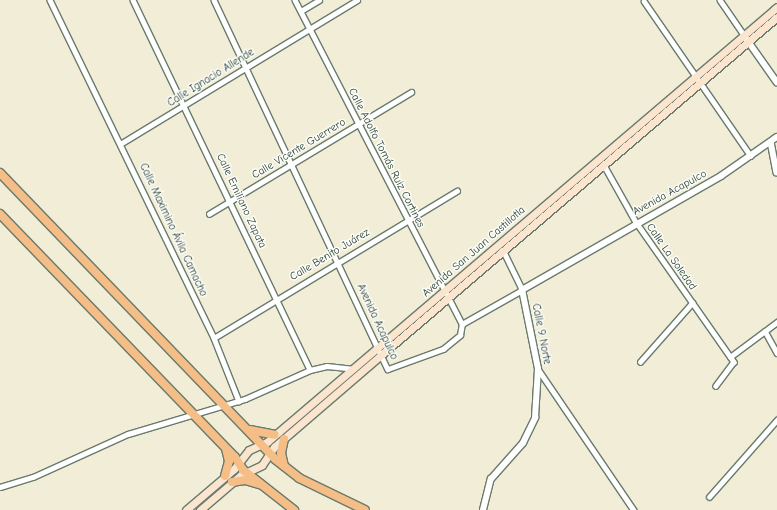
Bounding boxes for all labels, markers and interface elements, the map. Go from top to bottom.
street label: Calle Ignacio Allende [165,46,257,110]
street label: Calle Adolfo Tomás Ruiz Cortines [345,86,427,230]
street label: Calle Vicente Guerrero [250,116,348,182]
street label: Calle Emiliano Zapata [213,152,269,250]
street label: Calle Maximino Ávila Camacho [136,161,210,299]
street label: Avenida Acapulco [631,167,709,219]
street label: Avenida San Juan Castillotla [420,204,528,300]
street label: Calle La Soledad [643,221,699,293]
street label: Calle Benito Juárez [288,226,372,284]
street label: Avenida Acapulco [354,282,400,362]
street label: Calle 9 Norte [529,302,553,366]

